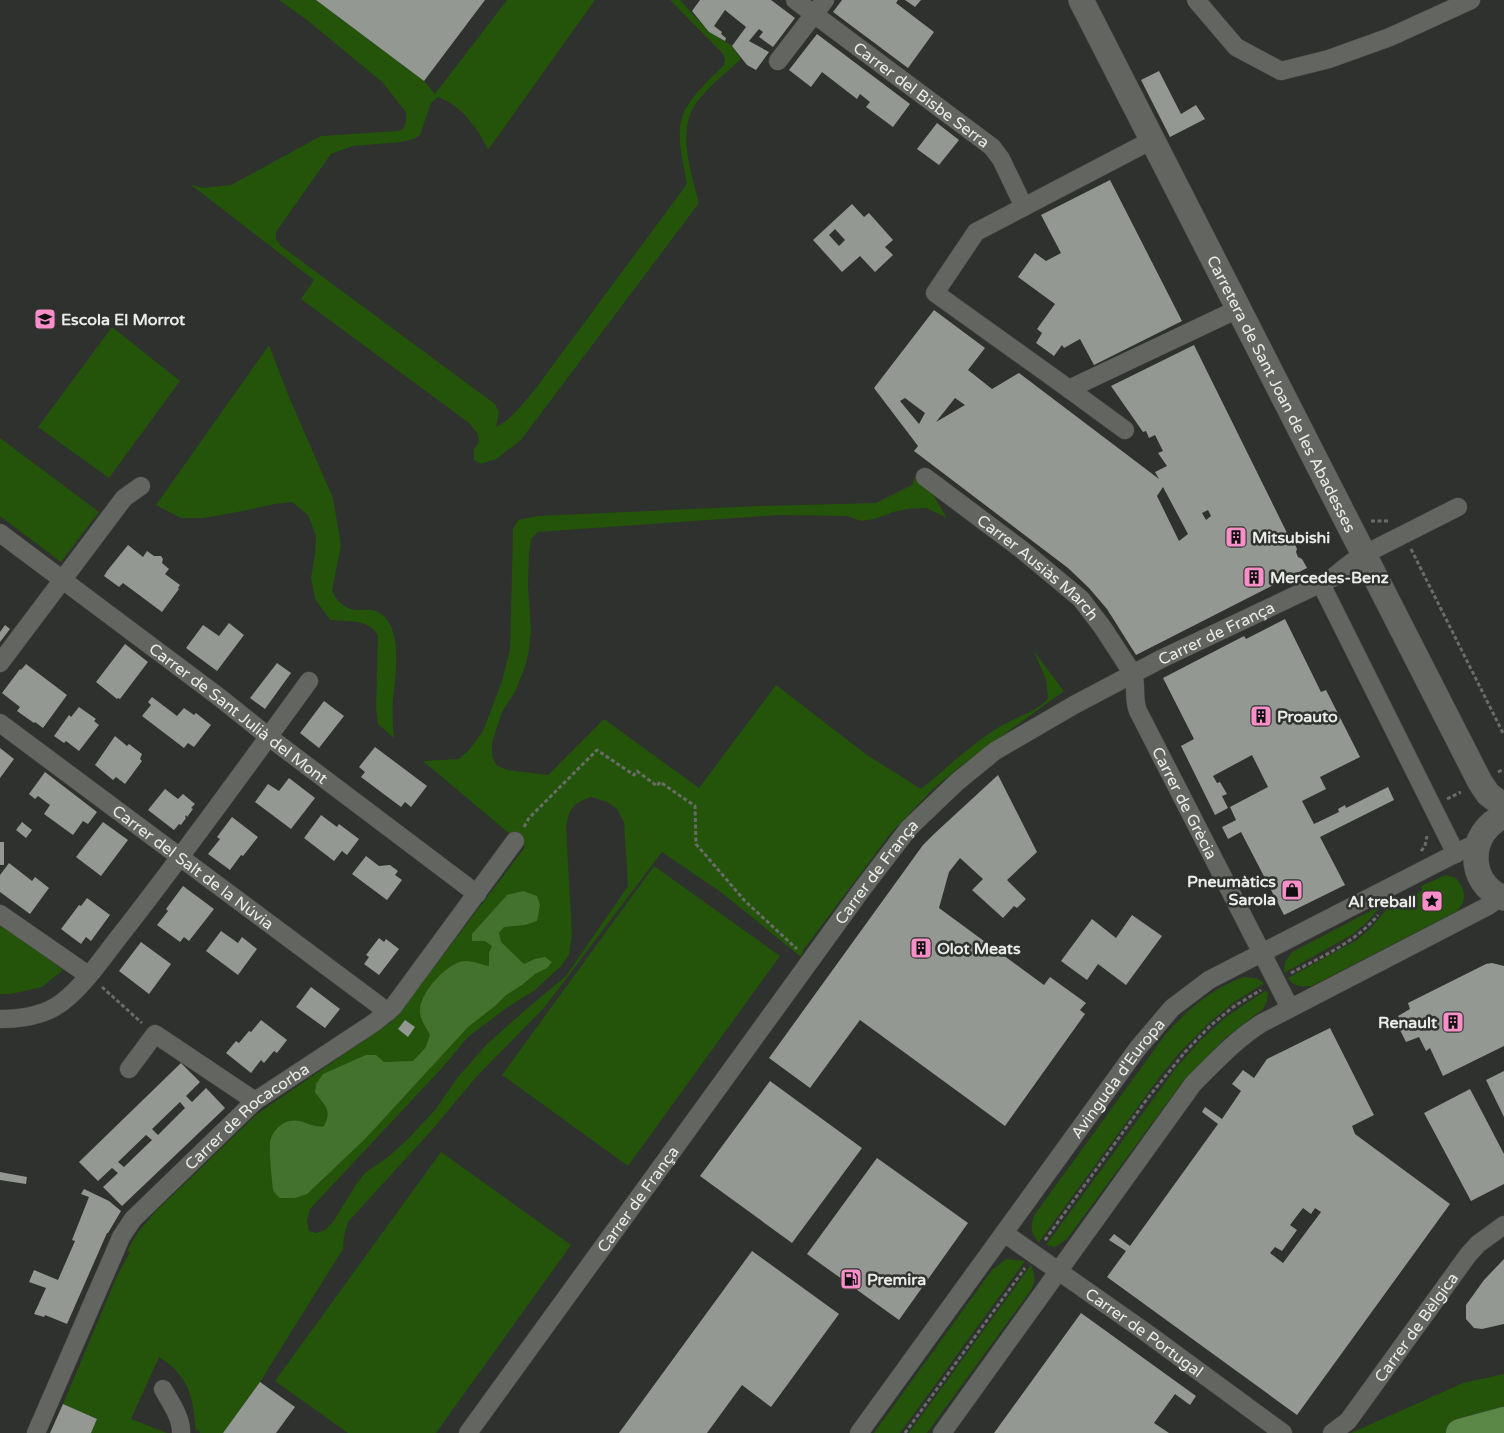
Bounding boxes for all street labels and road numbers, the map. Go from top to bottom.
street label: Carrer del Bisbe Serra [849,38,993,153]
street label: Carretera de Sant Joan de les Abadesses [1202,252,1360,536]
street label: Carrer Ausiàs March [973,511,1103,625]
street label: Carrer de França [1155,598,1278,670]
street label: Carrer de Sant Julià del Mont [145,639,331,789]
street label: Carrer de Grècia [1147,744,1221,863]
street label: Carrer del Salt de la Núvia [108,801,277,934]
street label: Carrer de França [831,816,923,929]
street label: Avinguda d'Europa [1067,1015,1170,1143]
street label: Carrer de Rocacorba [181,1059,313,1175]
street label: Carrer de França [593,1142,684,1257]
street label: Carrer de Bèlgica [1370,1269,1463,1386]
street label: Carrer de Portugal [1081,1284,1207,1382]

